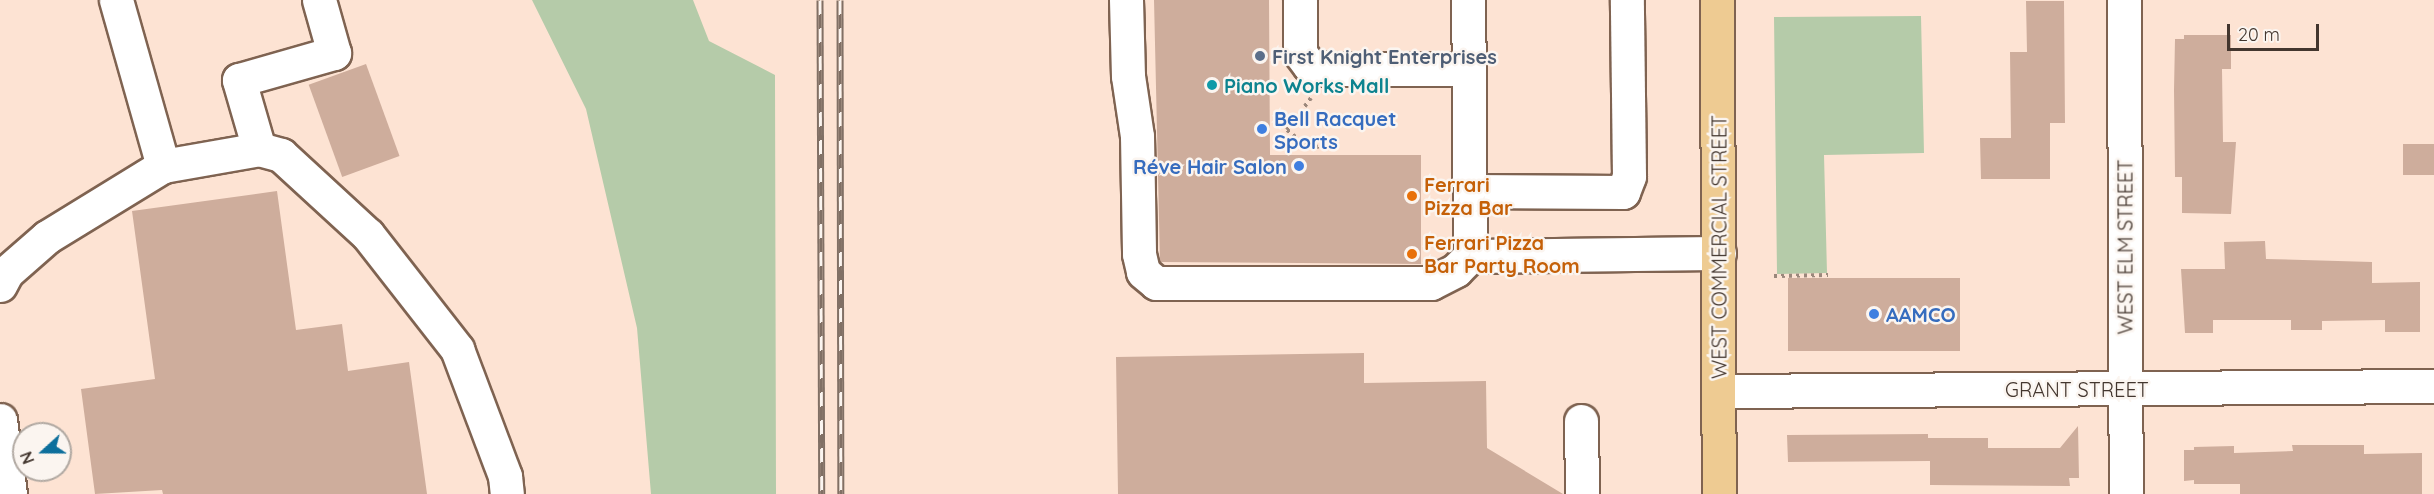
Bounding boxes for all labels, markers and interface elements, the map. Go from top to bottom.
scale bar [2230,12,2322,50]
text: 20 m [2238,23,2280,46]
place label: First Knight Enterprises [1272,44,1497,68]
marker: First Knight Enterprises [1253,49,1267,63]
place label: Piano Works Mall [1224,73,1389,97]
marker: Piano Works Mall [1205,78,1219,92]
place label: Bell Racquet Sports [1274,106,1396,153]
street label: WEST COMMERCIAL STREET [1707,115,1731,379]
marker: Bell Racquet Sports [1255,122,1269,136]
place label: Réve Hair Salon [1133,154,1287,178]
marker: Réve Hair Salon [1292,159,1306,173]
street label: WEST ELM STREET [2113,160,2137,334]
place label: Ferrari Pizza Bar [1424,172,1513,219]
marker: Ferrari Pizza Bar [1405,189,1419,203]
place label: Ferrari Pizza Bar Party Room [1424,231,1580,278]
marker: Ferrari Pizza Bar Party Room [1405,247,1419,261]
place label: AAMCO [1886,302,1956,326]
marker: AAMCO [1867,307,1881,321]
street label: GRANT STREET [2005,377,2149,401]
north arrow [12,422,72,482]
text: N [16,449,39,467]

